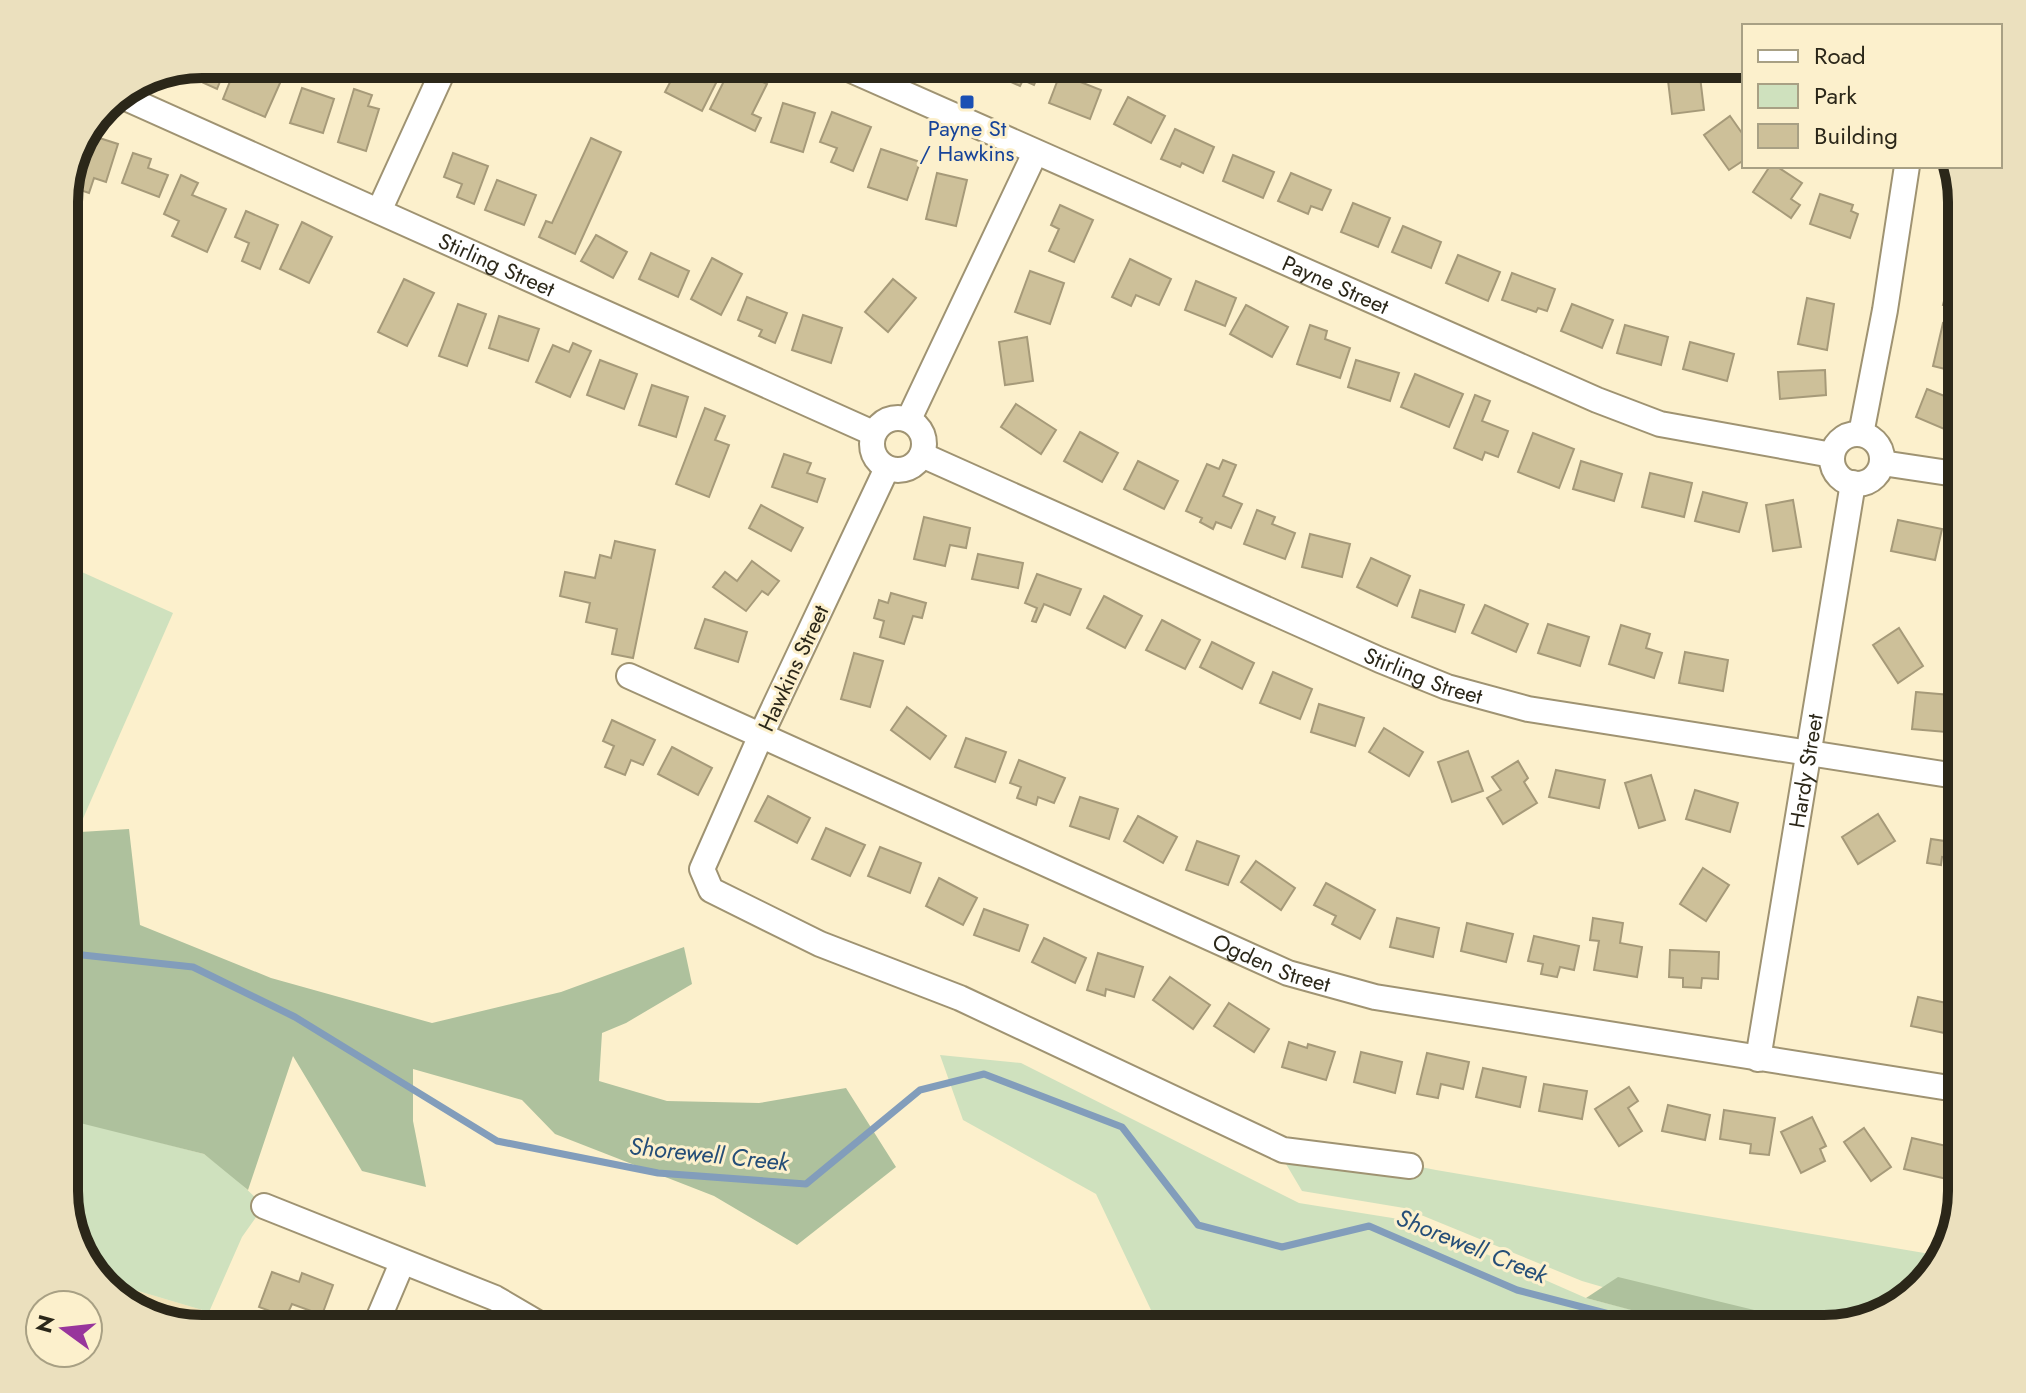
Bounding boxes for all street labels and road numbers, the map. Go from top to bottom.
street label: Stirling Street [433,224,561,305]
street label: Payne Street [1277,247,1395,322]
street label: Hawkins Street [750,599,837,736]
street label: Stirling Street [1359,639,1487,712]
street label: Hardy Street [1780,711,1831,830]
street label: Ogden Street [1207,925,1335,1000]

